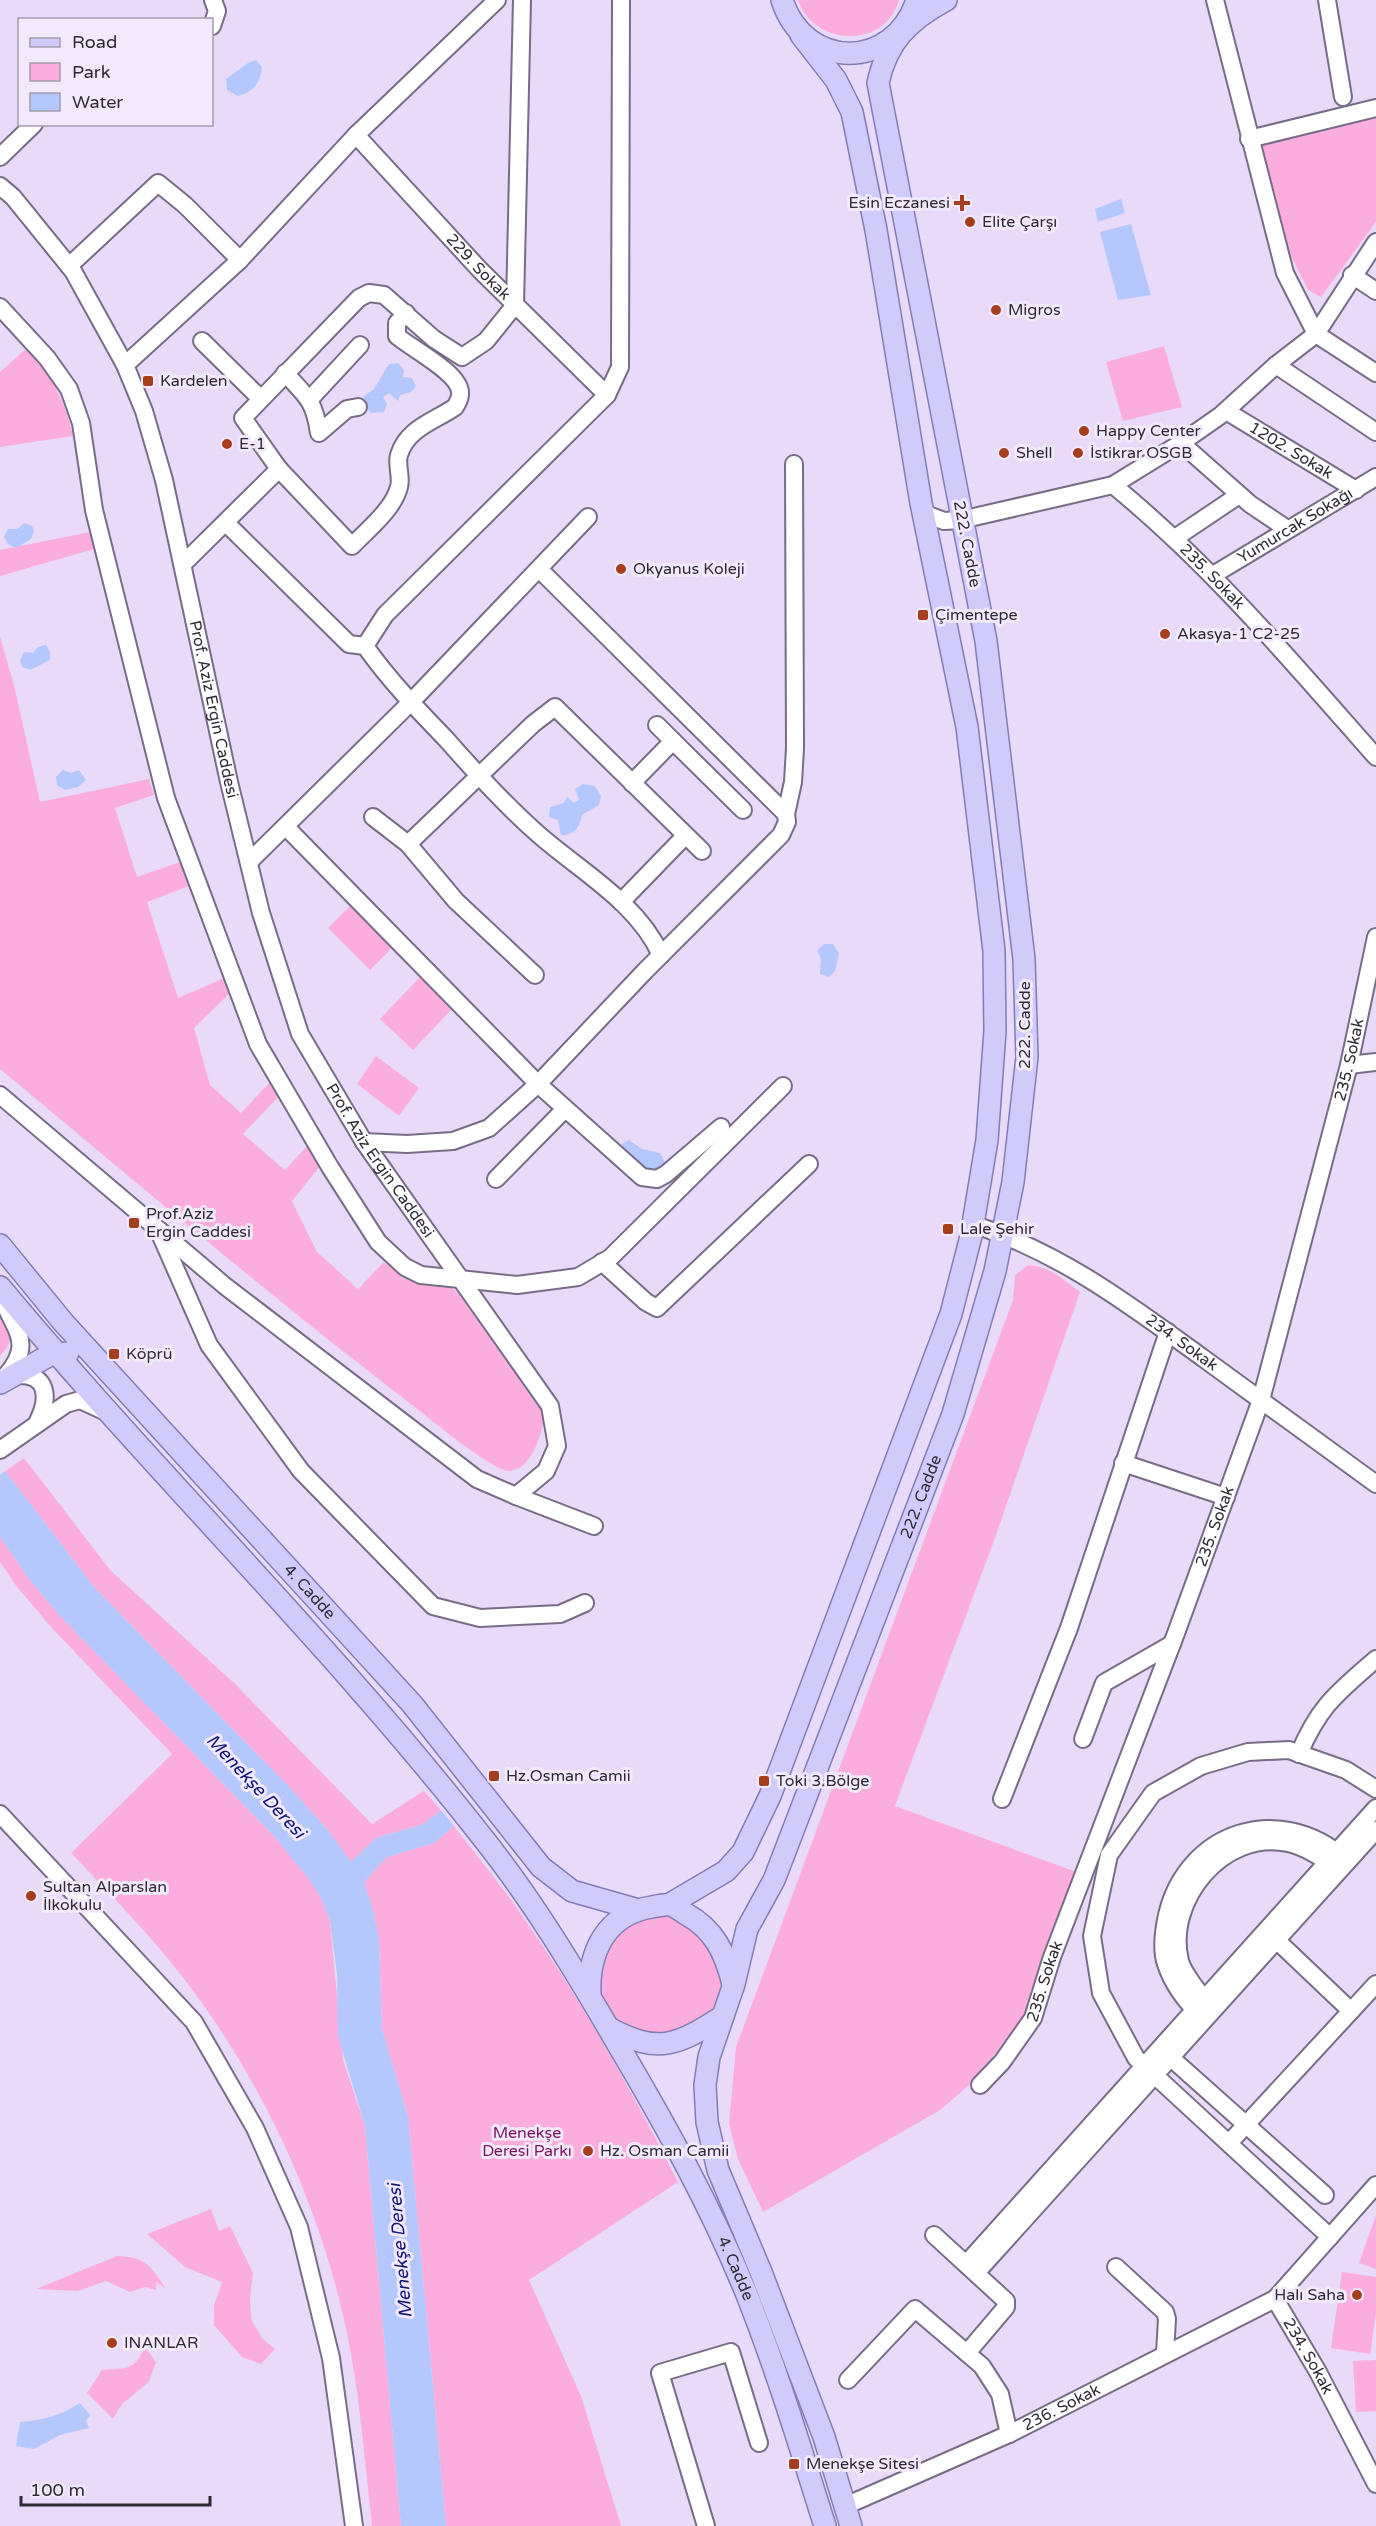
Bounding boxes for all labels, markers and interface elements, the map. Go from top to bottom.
legend [18,18,213,126]
text: Road [72,31,117,53]
text: Park [72,61,111,83]
text: Water [72,91,123,113]
place label: Esin Eczanesi [848,193,950,213]
marker: Esin Eczanesi [955,196,969,210]
place label: Elite Çarşı [982,212,1057,232]
marker: Elite Çarşı [963,215,977,229]
street label: 229. Sokak [442,230,515,305]
place label: Migros [1008,300,1061,320]
marker: Migros [989,303,1003,317]
place label: Kardelen [160,371,228,391]
marker: Kardelen [141,374,155,388]
street label: 1202. Sokak [1245,417,1337,484]
place label: Happy Center [1096,421,1201,441]
marker: Happy Center [1077,424,1091,438]
place label: E-1 [239,434,266,454]
marker: E-1 [220,437,234,451]
place label: Shell [1016,443,1053,463]
place label: İstikrar OSGB [1090,443,1192,463]
marker: Shell [997,446,1011,460]
marker: İstikrar OSGB [1071,446,1085,460]
street label: Yumurcak Sokağı [1234,483,1356,568]
street label: 222. Cadde [949,499,985,589]
street label: 235. Sokak [1175,540,1249,614]
place label: Okyanus Koleji [633,559,745,579]
marker: Okyanus Koleji [614,562,628,576]
place label: Çimentepe [935,605,1018,625]
marker: Çimentepe [916,608,930,622]
street label: Prof. Aziz Ergin Caddesi [185,619,243,800]
place label: Akasya-1 C2-25 [1177,624,1300,644]
marker: Akasya-1 C2-25 [1158,627,1172,641]
street label: 222. Cadde [1015,981,1035,1069]
street label: 235. Sokak [1330,1016,1369,1103]
street label: Prof. Aziz Ergin Caddesi [322,1080,438,1242]
place label: Prof.Aziz Ergin Caddesi [146,1204,251,1242]
marker: Prof.Aziz Ergin Caddesi [127,1216,141,1230]
place label: Lale Şehir [960,1219,1035,1239]
marker: Lale Şehir [941,1222,955,1236]
street label: 234. Sokak [1142,1310,1222,1376]
place label: Köprü [126,1344,172,1364]
marker: Köprü [107,1347,121,1361]
street label: 222. Cadde [896,1452,946,1541]
street label: 235. Sokak [1191,1483,1239,1569]
street label: 4. Cadde [279,1560,340,1624]
water label: Menekşe Deresi [202,1729,312,1845]
place label: Hz.Osman Camii [506,1766,631,1786]
marker: Hz.Osman Camii [487,1769,501,1783]
place label: Toki 3.Bölge [776,1771,869,1791]
marker: Toki 3.Bölge [757,1774,771,1788]
place label: Sultan Alparslan İlkokulu [43,1877,167,1915]
marker: Sultan Alparslan İlkokulu [24,1889,38,1903]
street label: 235. Sokak [1022,1938,1067,2025]
park label: Menekşe Deresi Parkı [482,2123,572,2161]
place label: Hz. Osman Camii [600,2141,729,2161]
marker: Hz. Osman Camii [581,2144,595,2158]
water label: Menekşe Deresi [383,2180,417,2319]
street label: 4. Cadde [713,2233,758,2303]
place label: Halı Saha [1274,2285,1345,2305]
marker: Halı Saha [1350,2288,1364,2302]
street label: 234. Sokak [1278,2314,1338,2398]
place label: INANLAR [124,2333,198,2353]
marker: INANLAR [105,2336,119,2350]
street label: 236. Sokak [1019,2379,1104,2435]
place label: Menekşe Sitesi [806,2454,919,2474]
marker: Menekşe Sitesi [787,2457,801,2471]
scale bar [21,2469,210,2507]
text: 100 m [30,2479,85,2501]

